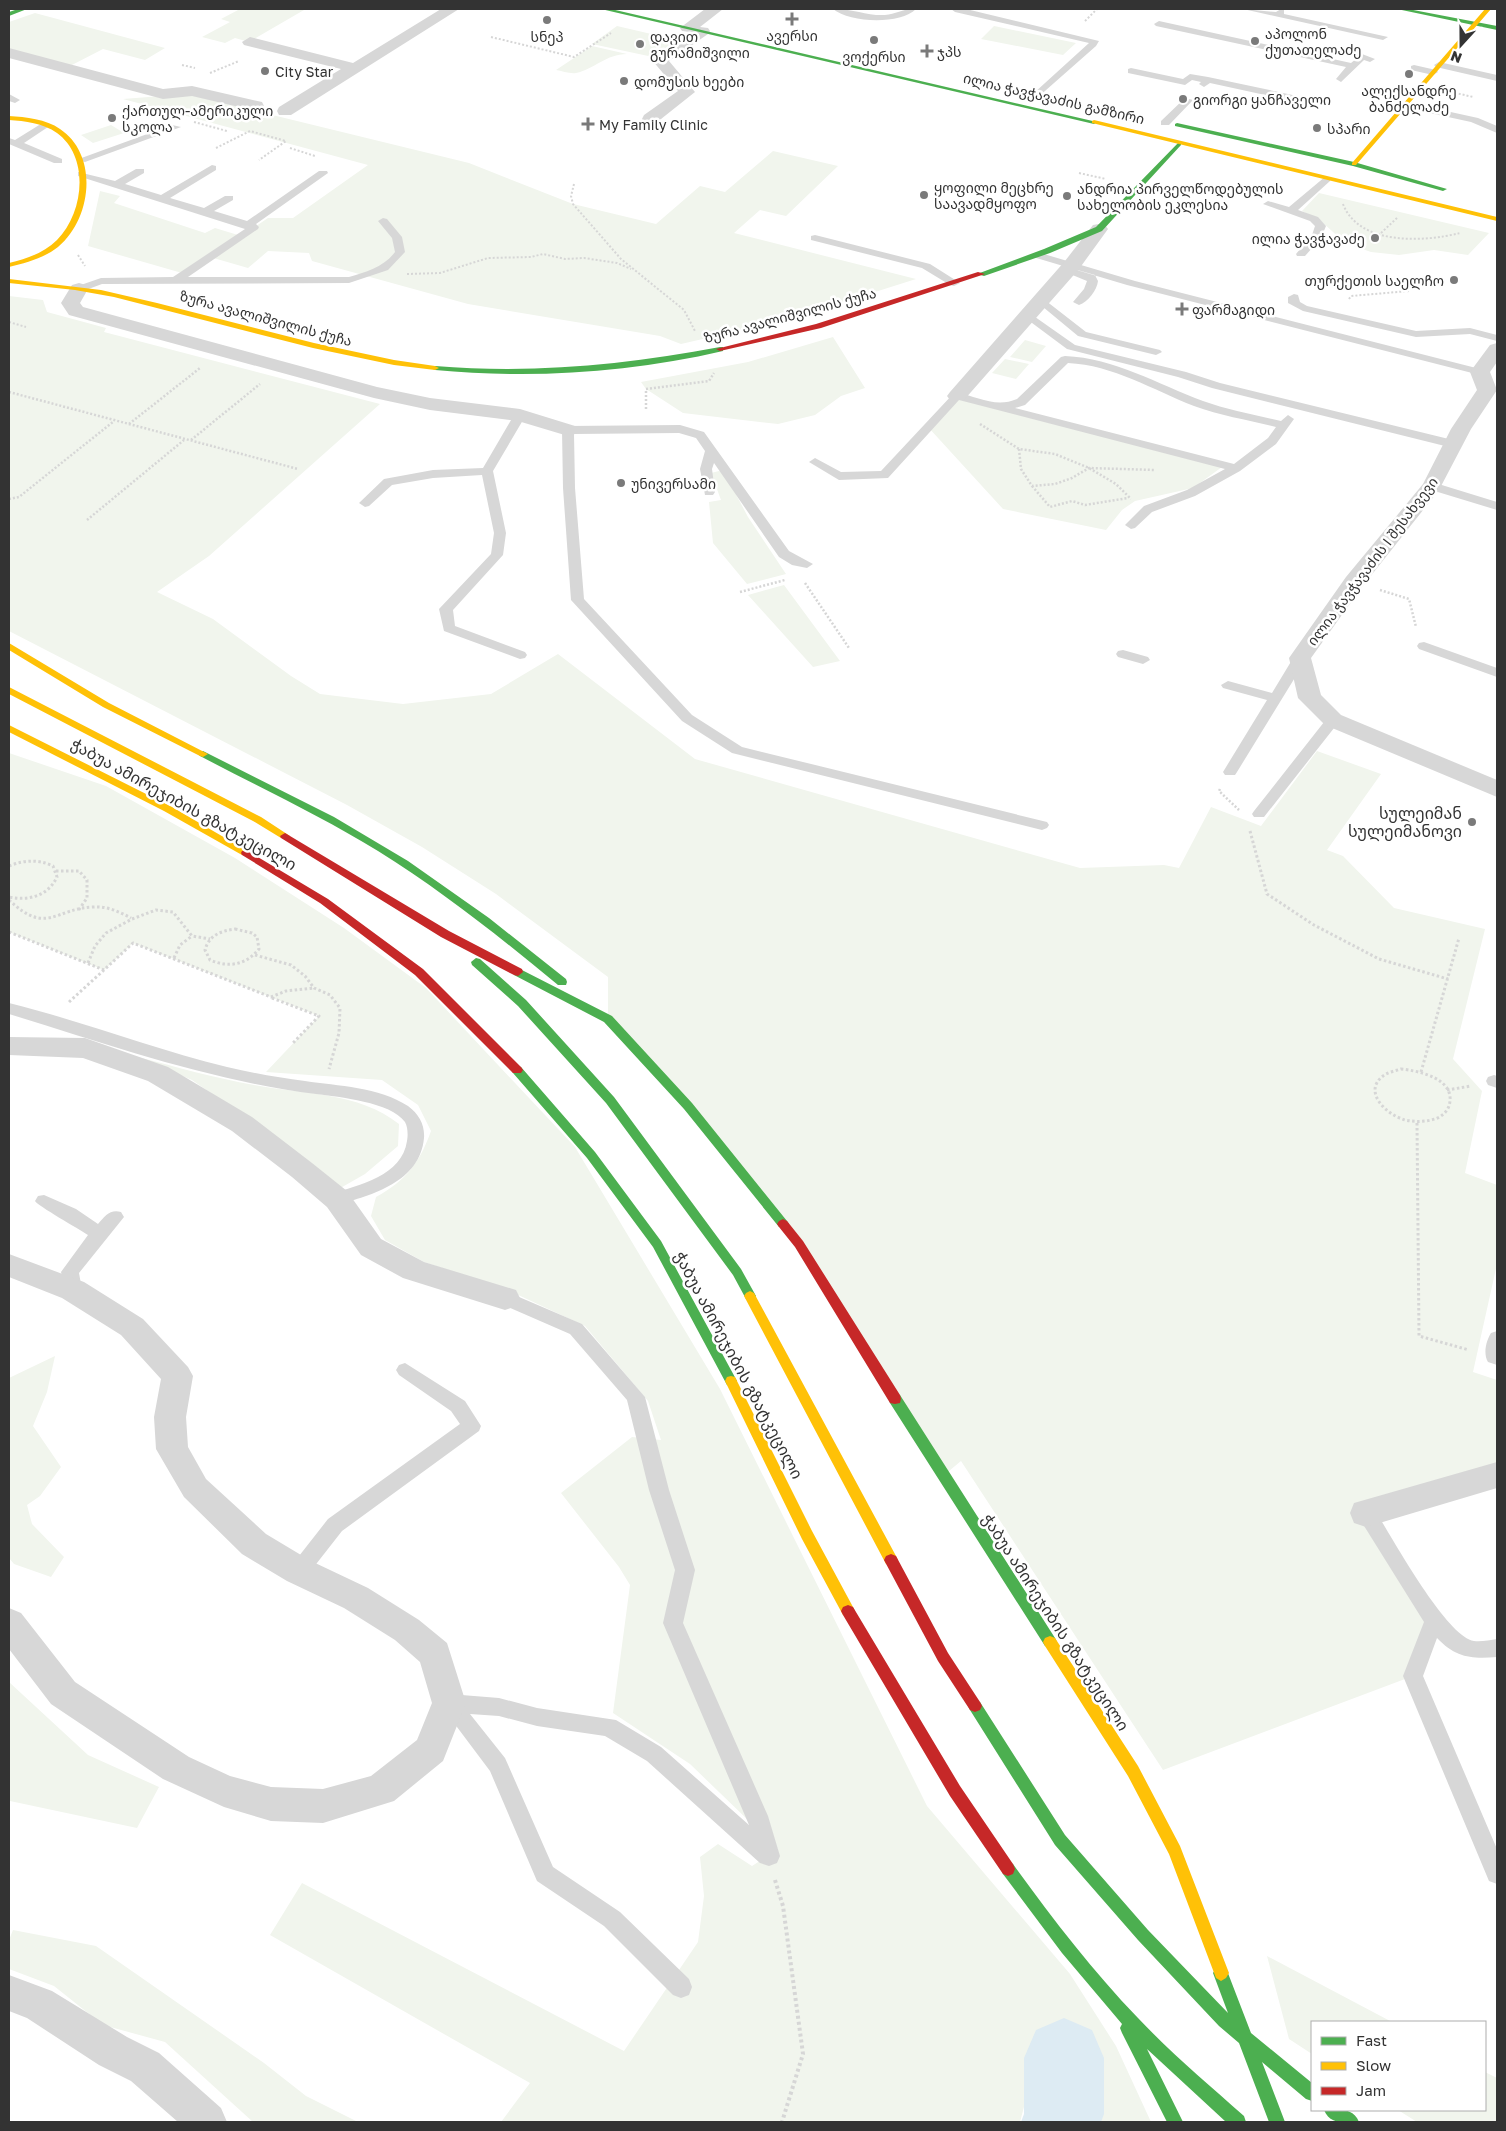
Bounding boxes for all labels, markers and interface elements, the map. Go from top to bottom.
marker: ავერსი [786,13,798,25]
marker: სნეპ [541,14,553,26]
north arrow [1436,20,1486,70]
place label: აპოლონ ქუთათელაძე [1265,25,1362,59]
place label: ავერსი [766,27,818,45]
place label: სნეპ [531,28,563,46]
place label: დავით გურამიშვილი [650,28,750,62]
marker: ვოქერსი [868,34,880,46]
marker: აპოლონ ქუთათელაძე [1249,35,1261,47]
marker: დავით გურამიშვილი [634,38,646,50]
place label: ჯპს [937,43,961,61]
marker: ჯპს [921,45,933,57]
place label: ვოქერსი [842,48,906,66]
text: N [1448,48,1464,67]
place label: City Star [275,63,334,80]
marker: City Star [259,65,271,77]
marker: ალექსანდრე ბანძელაძე [1403,68,1415,80]
street label: ილია ჭავჭავაძის გამზირი [961,69,1146,128]
place label: დომუსის ხეები [634,73,744,91]
marker: დომუსის ხეები [618,75,630,87]
place label: ალექსანდრე ბანძელაძე [1361,82,1457,116]
place label: გიორგი ყანჩაველი [1193,91,1331,109]
marker: გიორგი ყანჩაველი [1177,93,1189,105]
place label: ქართულ-ამერიკული სკოლა [122,102,273,136]
marker: ქართულ-ამერიკული სკოლა [106,112,118,124]
place label: My Family Clinic [599,116,708,133]
marker: My Family Clinic [581,117,595,131]
place label: სპარი [1327,120,1370,137]
marker: სპარი [1311,122,1323,134]
place label: ყოფილი მეცხრე საავადმყოფო [934,179,1054,213]
place label: ანდრია პირველწოდებულის სახელობის ეკლესია [1077,180,1283,214]
marker: ყოფილი მეცხრე საავადმყოფო [918,189,930,201]
marker: ანდრია პირველწოდებულის სახელობის ეკლესია [1061,190,1073,202]
place label: ილია ჭავჭავაძე [1252,230,1365,248]
marker: ილია ჭავჭავაძე [1369,232,1381,244]
place label: თურქეთის საელჩო [1305,272,1444,290]
marker: თურქეთის საელჩო [1448,274,1460,286]
street label: ზურა ავალიშვილის ქუჩა [702,284,878,347]
street label: ზურა ავალიშვილის ქუჩა [178,287,354,350]
place label: ფარმაგიდი [1192,301,1275,319]
marker: ფარმაგიდი [1176,303,1188,315]
street label: ილია ჭავჭავაძის I შესახვევი [1303,473,1442,649]
place label: უნივერსამი [631,475,716,493]
marker: უნივერსამი [615,477,627,489]
street label: ჭაბუა ამირეჯიბის გზატკეცილი [67,733,300,875]
place label: სულეიმან სულეიმანოვი [1348,803,1462,842]
marker: სულეიმან სულეიმანოვი [1466,816,1478,828]
street label: ჭაბუა ამირეჯიბის გზატკეცილი [669,1248,808,1483]
street label: ჭაბუა ამირეჯიბის გზატკეცილი [977,1510,1134,1735]
legend [1311,2021,1486,2111]
text: Fast [1356,2031,1387,2049]
text: Slow [1356,2056,1391,2074]
text: Jam [1356,2081,1386,2099]

